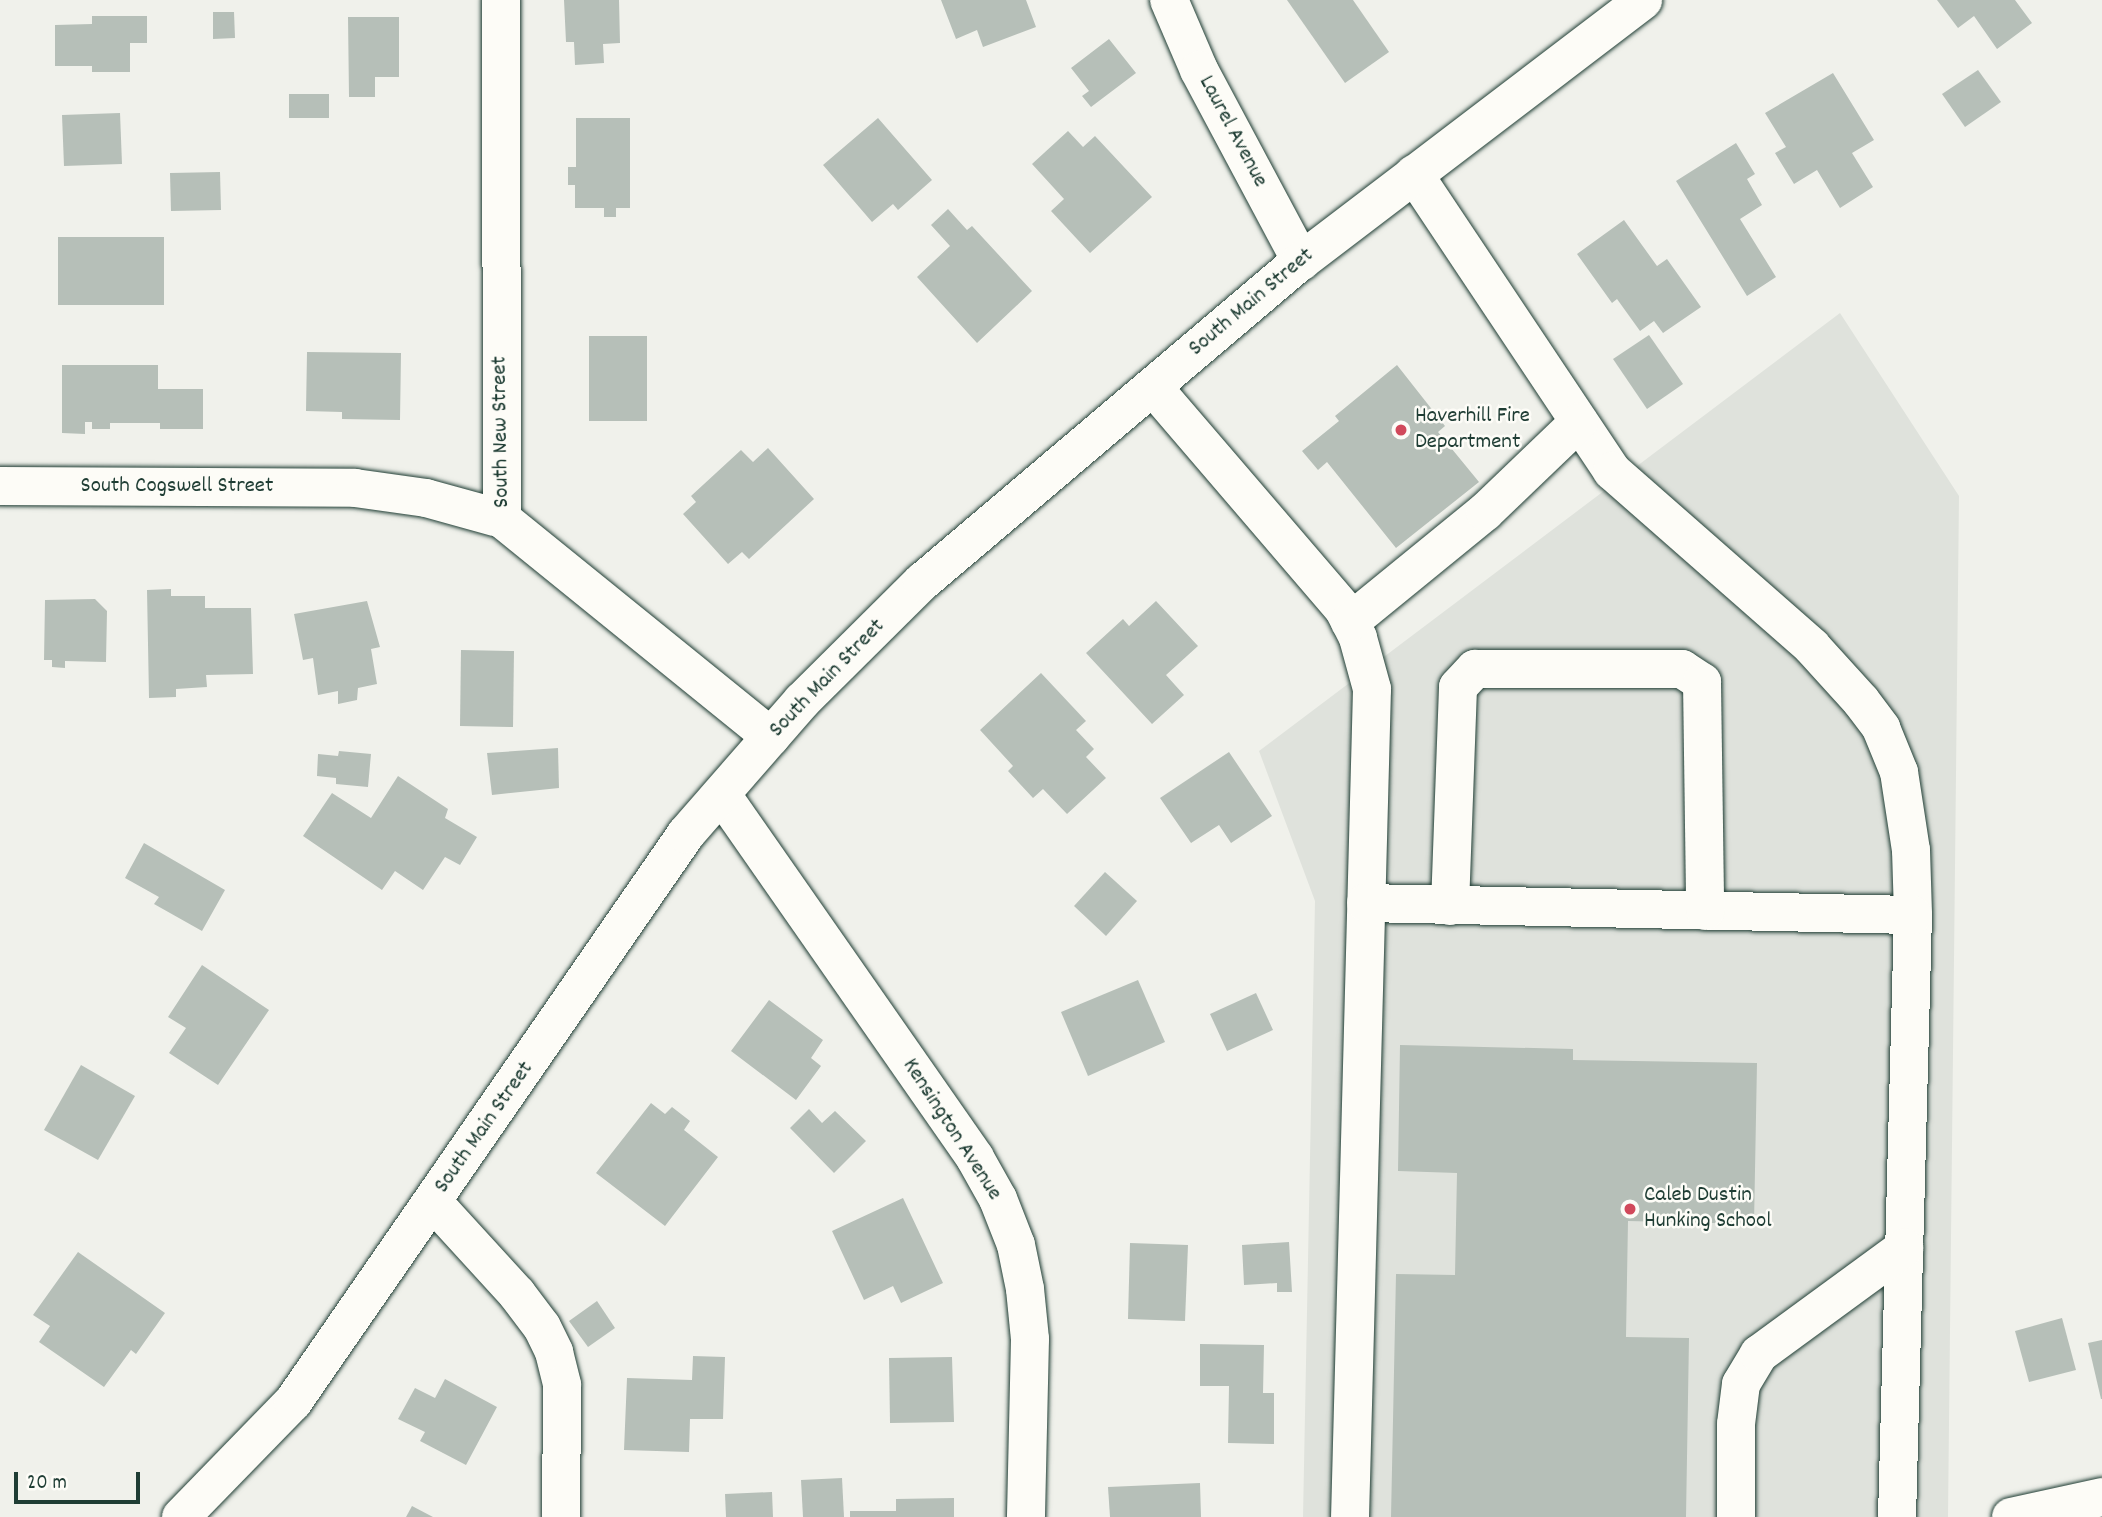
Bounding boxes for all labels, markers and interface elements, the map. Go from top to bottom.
street label: Laurel Avenue [1191,71,1273,193]
street label: South Main Street [1184,243,1320,363]
street label: South New Street [487,356,517,508]
place label: Haverhill Fire Department [1415,403,1530,457]
marker: Haverhill Fire Department [1393,422,1409,438]
street label: South Cogswell Street [81,473,273,501]
street label: South Main Street [764,614,892,744]
street label: Kensington Avenue [895,1054,1007,1206]
street label: South Main Street [429,1057,541,1199]
place label: Caleb Dustin Hunking School [1644,1182,1772,1236]
marker: Caleb Dustin Hunking School [1622,1201,1638,1217]
scale bar [18,1458,144,1502]
text: 20 m [27,1469,67,1499]

